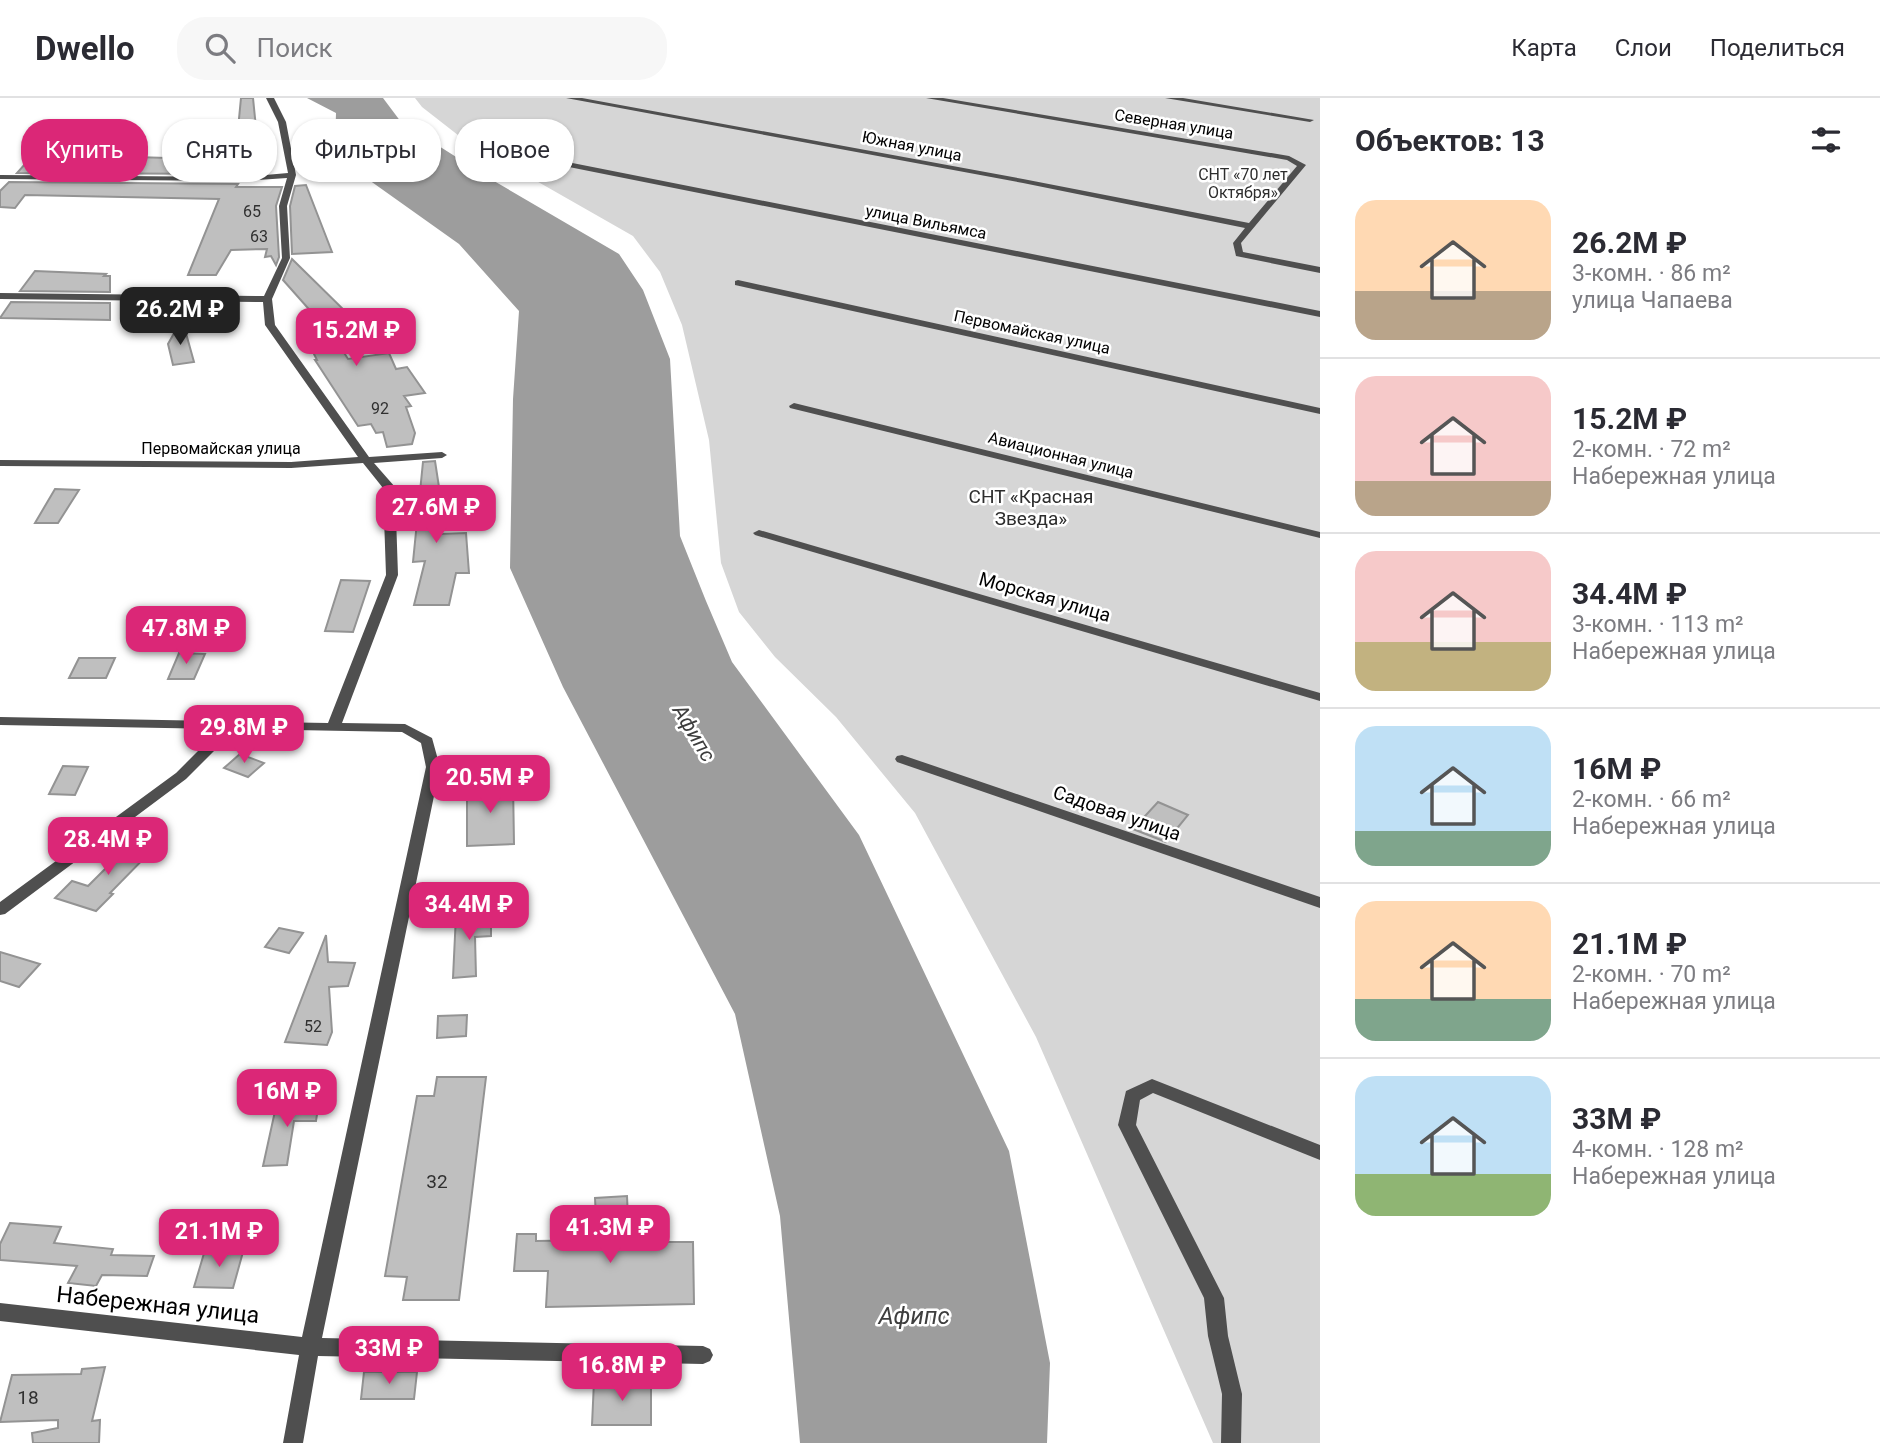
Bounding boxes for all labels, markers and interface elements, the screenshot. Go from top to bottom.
search box [177,17,667,80]
text: Dwello [35,29,135,68]
icon: search [201,29,239,67]
text: Поиск [257,33,333,63]
text: Карта [1511,34,1577,62]
text: Слои [1615,34,1672,62]
text: Поделиться [1710,34,1845,62]
street label: Северная улица [1113,105,1235,143]
chip: Купить [21,119,148,182]
chip: Снять [162,119,277,182]
chip: Фильтры [291,119,441,182]
chip: Новое [455,119,574,182]
icon: filters [1807,121,1845,159]
text: Объектов: 13 [1355,123,1545,158]
street label: Южная улица [861,127,963,165]
park label: СНТ «70 лет Октября» [1198,165,1288,202]
street label: улица Вильямса [864,201,988,243]
house number: 65 [243,202,261,221]
text: 26.2M ₽ [1572,225,1687,260]
house number: 63 [250,227,268,246]
icon: home [1411,228,1495,312]
text: 3-комн. · 86 m² [1572,260,1731,287]
text: улица Чапаева [1572,287,1733,314]
pin: 26.2M ₽ [115,288,245,347]
text: 26.2M ₽ [136,296,224,323]
street label: Первомайская улица [952,306,1112,358]
pin: 15.2M ₽ [291,308,421,368]
text: 15.2M ₽ [312,317,400,344]
house number: 92 [371,399,389,418]
text: 15.2M ₽ [1572,401,1687,436]
icon: home [1411,404,1495,488]
street label: Авиационная улица [986,428,1136,482]
text: 2-комн. · 72 m² [1572,436,1731,463]
street label: Первомайская улица [141,439,301,458]
text: Набережная улица [1572,463,1776,490]
park label: СНТ «Красная Звезда» [969,485,1093,530]
pin: 27.6M ₽ [371,486,501,545]
text: 27.6M ₽ [392,494,480,521]
street label: Морская улица [976,567,1114,627]
text: 34.4M ₽ [1572,576,1687,611]
icon: home [1411,579,1495,663]
pin: 47.8M ₽ [121,606,251,666]
text: 3-комн. · 113 m² [1572,611,1744,638]
text: 47.8M ₽ [142,615,230,642]
text: Набережная улица [1572,638,1776,665]
water label: Афипс [667,699,720,766]
pin: 29.8M ₽ [179,706,309,765]
text: 29.8M ₽ [200,714,288,741]
text: 16M ₽ [1572,751,1661,786]
icon: home [1411,754,1495,838]
pin: 20.5M ₽ [425,756,555,815]
text: 20.5M ₽ [446,764,534,791]
street label: Садовая улица [1050,780,1184,846]
text: 2-комн. · 66 m² [1572,786,1731,813]
text: Набережная улица [1572,813,1776,840]
pin: 28.4M ₽ [43,818,173,877]
text: 28.4M ₽ [64,826,152,853]
pin: 34.4M ₽ [404,882,534,942]
text: 34.4M ₽ [425,891,513,918]
text: 21.1M ₽ [1572,926,1687,961]
icon: home [1411,929,1495,1013]
text: 2-комн. · 70 m² [1572,961,1731,988]
text: Набережная улица [1572,988,1776,1015]
house number: 52 [304,1017,322,1036]
pin: 16M ₽ [238,1070,336,1129]
text: 16M ₽ [253,1078,321,1105]
text: 33M ₽ [1572,1101,1661,1136]
icon: home [1411,1104,1495,1188]
text: 4-комн. · 128 m² [1572,1136,1744,1163]
text: Набережная улица [1572,1163,1776,1190]
house number: 32 [426,1170,448,1193]
pin: 41.3M ₽ [545,1206,675,1265]
pin: 21.1M ₽ [154,1210,284,1269]
text: 41.3M ₽ [566,1214,654,1241]
text: 21.1M ₽ [175,1218,263,1245]
street label: Набережная улица [55,1281,261,1329]
water label: Афипс [877,1302,950,1330]
pin: 33M ₽ [340,1326,438,1386]
text: 33M ₽ [355,1335,423,1362]
pin: 16.8M ₽ [557,1344,687,1403]
text: 16.8M ₽ [578,1352,666,1379]
house number: 18 [17,1386,39,1409]

